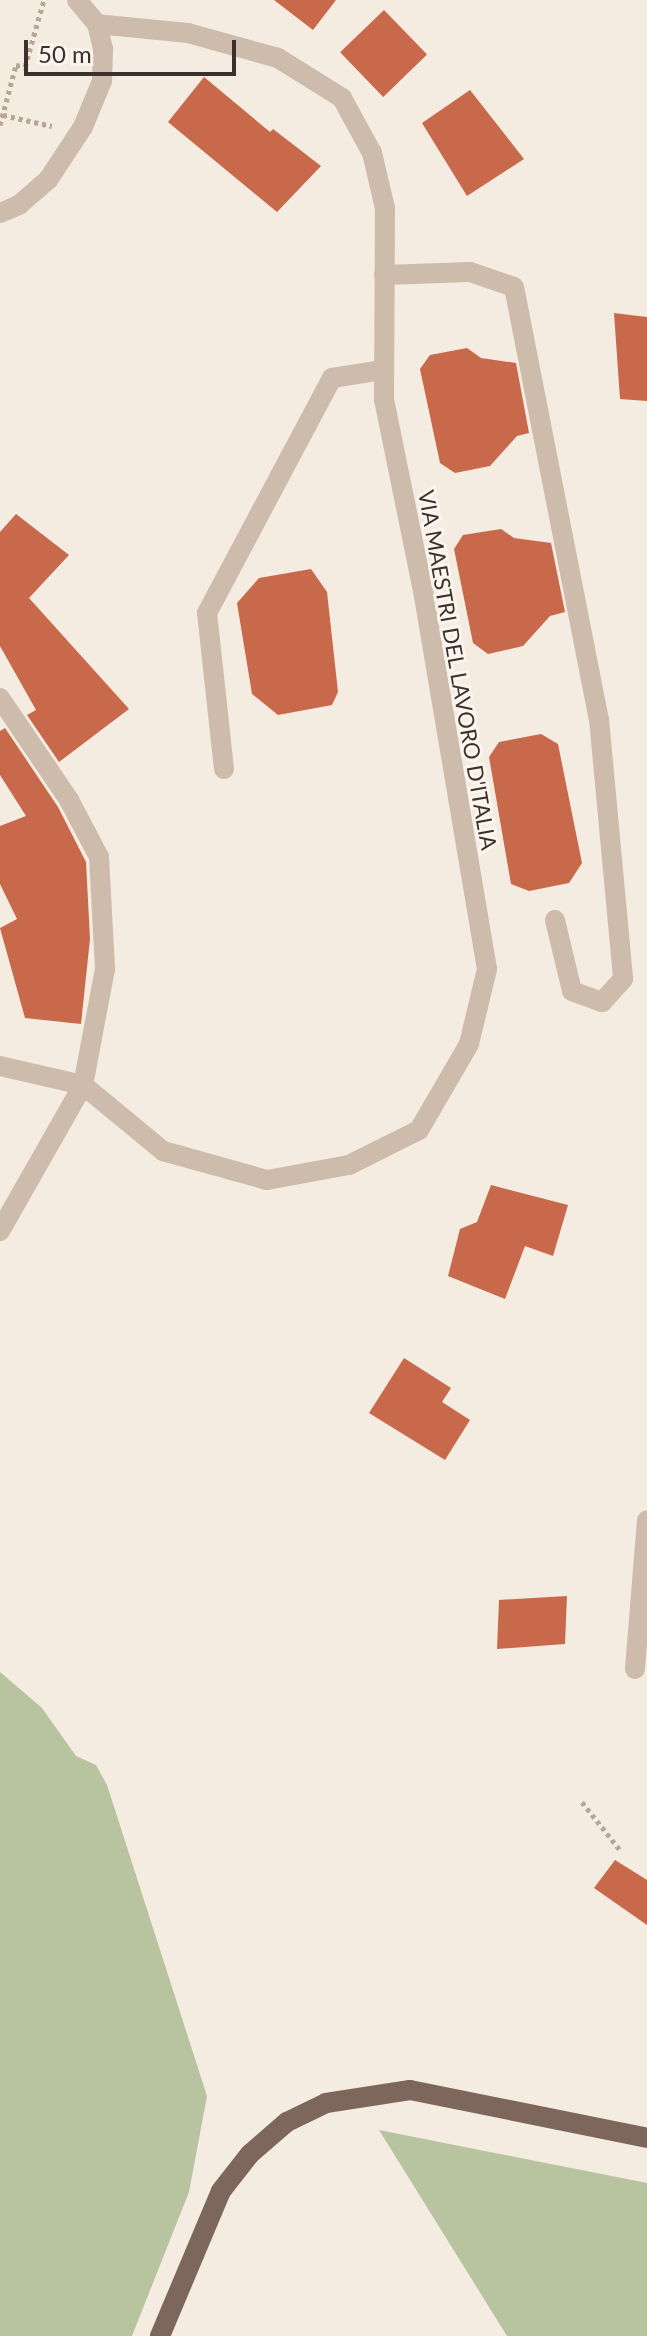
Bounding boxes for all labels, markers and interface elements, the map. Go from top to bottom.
scale bar [28,24,240,74]
text: 50 m [38,39,92,68]
street label: VIA MAESTRI DEL LAVORO D'ITALIA [413,487,503,853]

